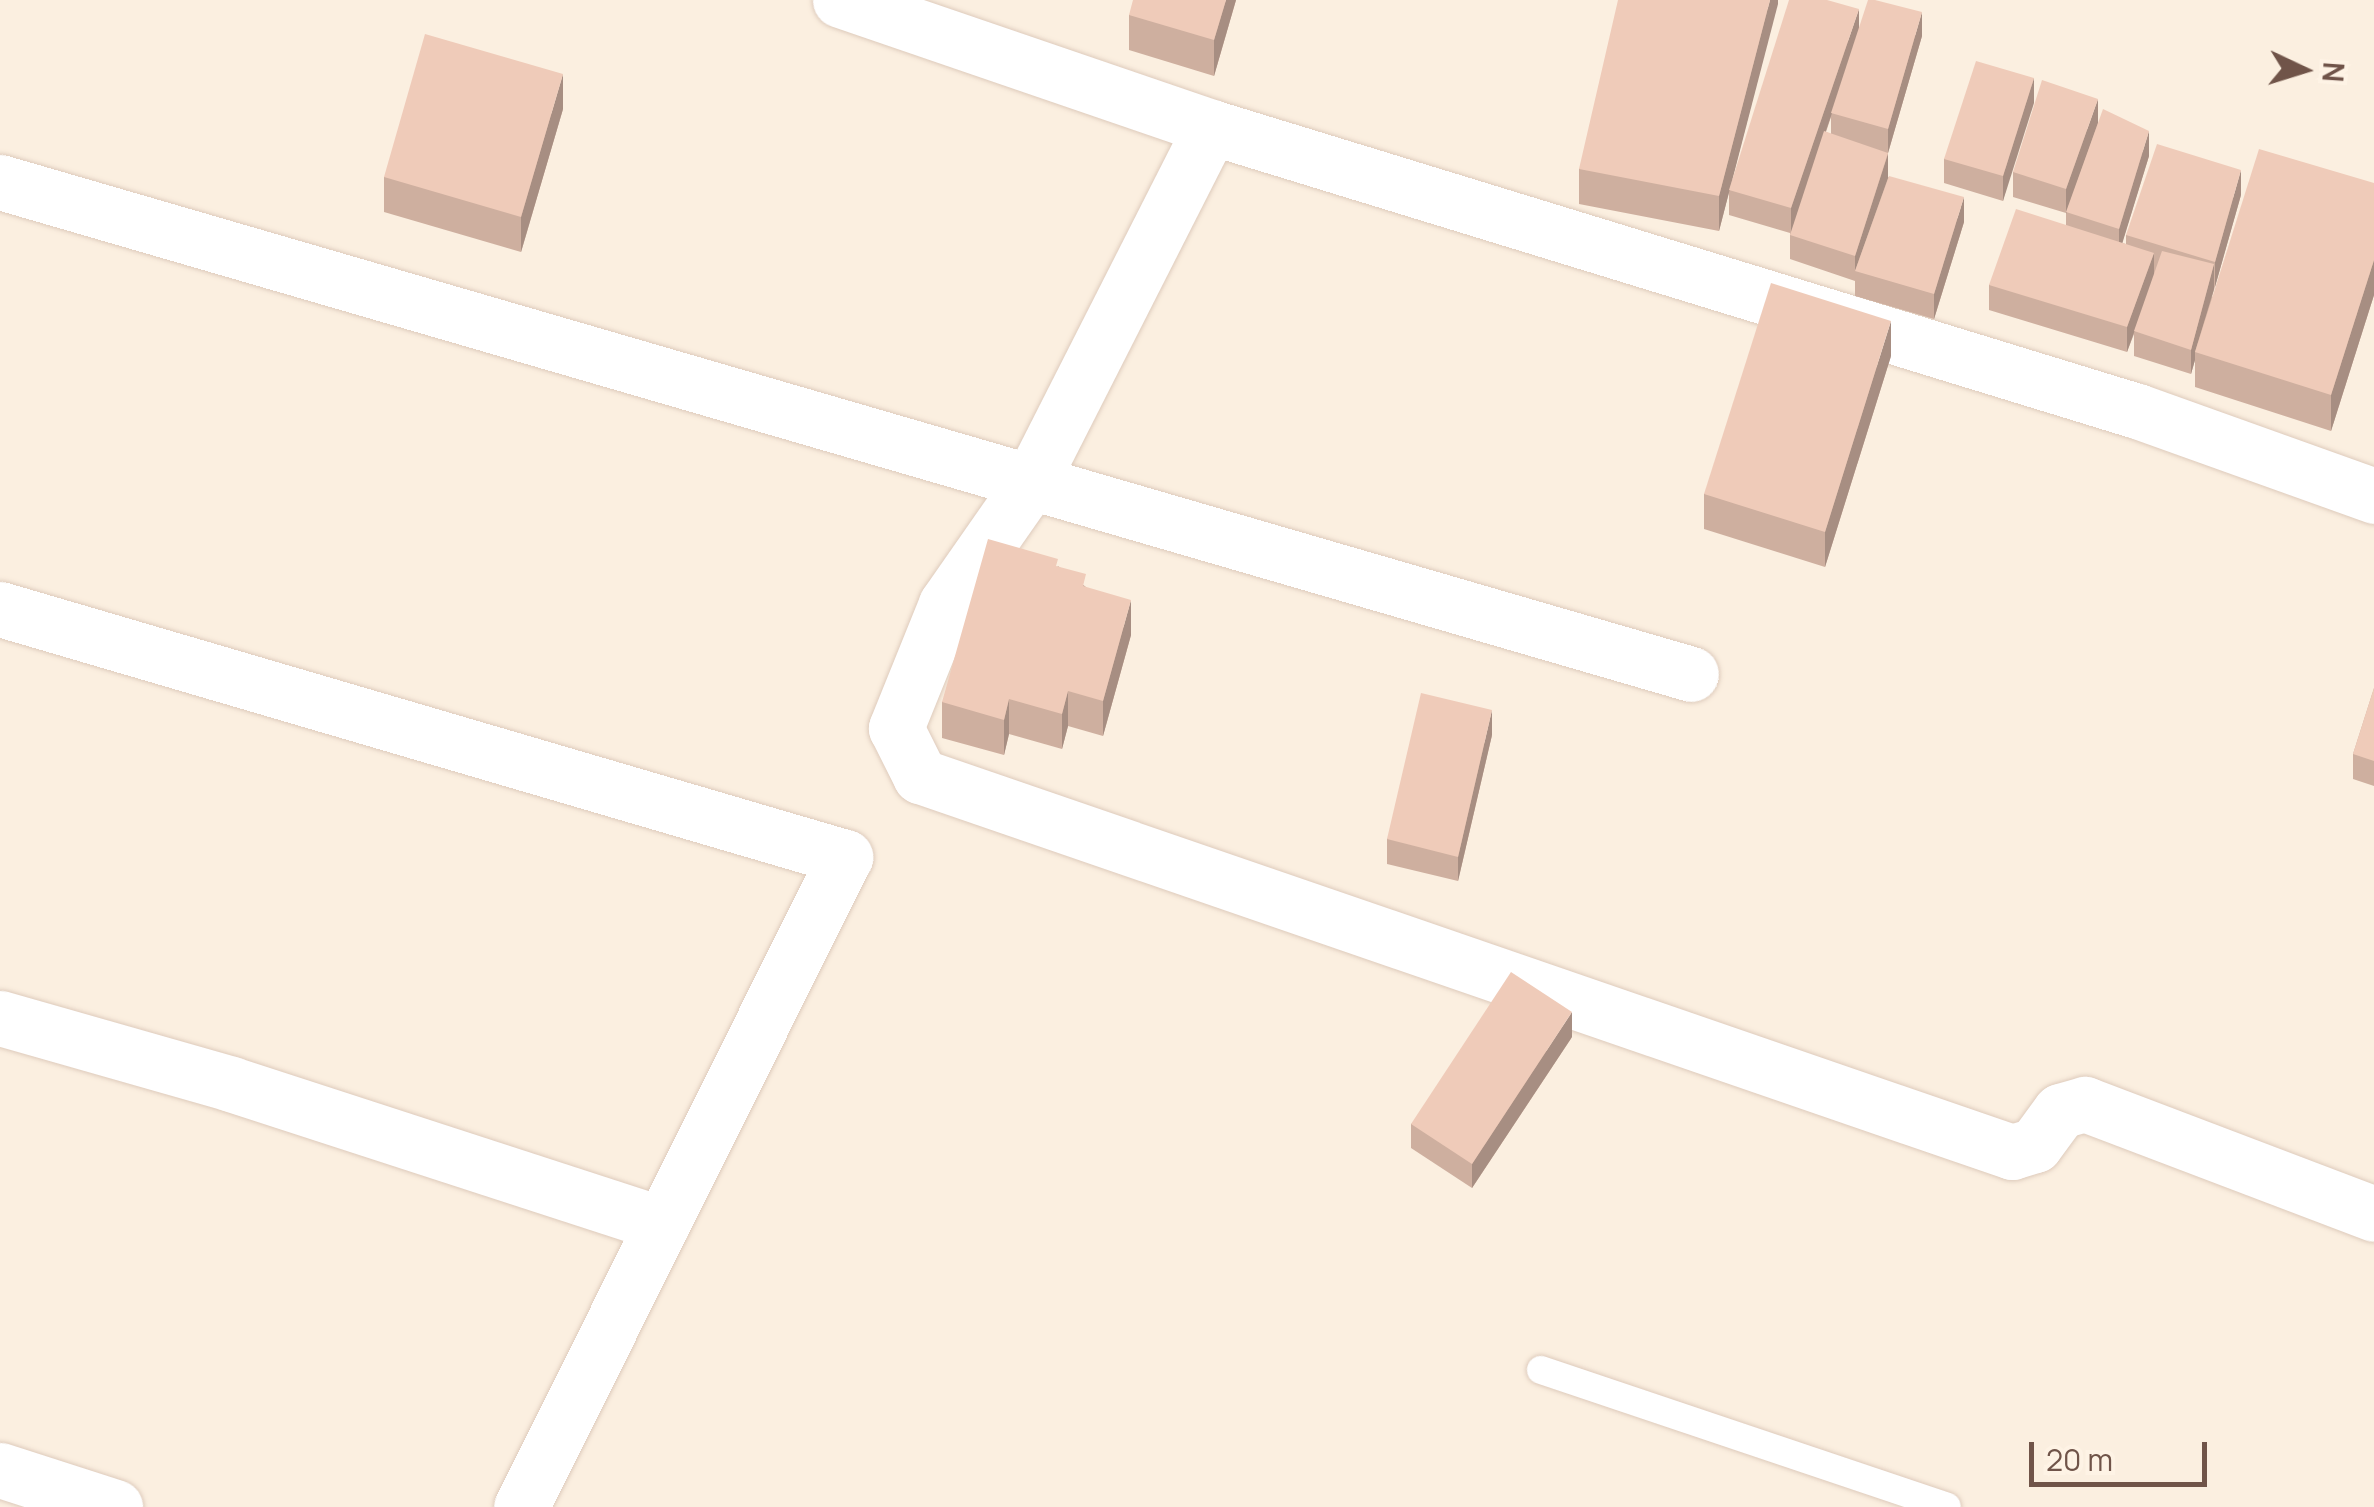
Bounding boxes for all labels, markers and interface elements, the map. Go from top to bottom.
north arrow [2254,20,2354,120]
text: N [2314,61,2354,83]
scale bar [2034,1422,2212,1484]
text: 20 m [2046,1439,2113,1480]

